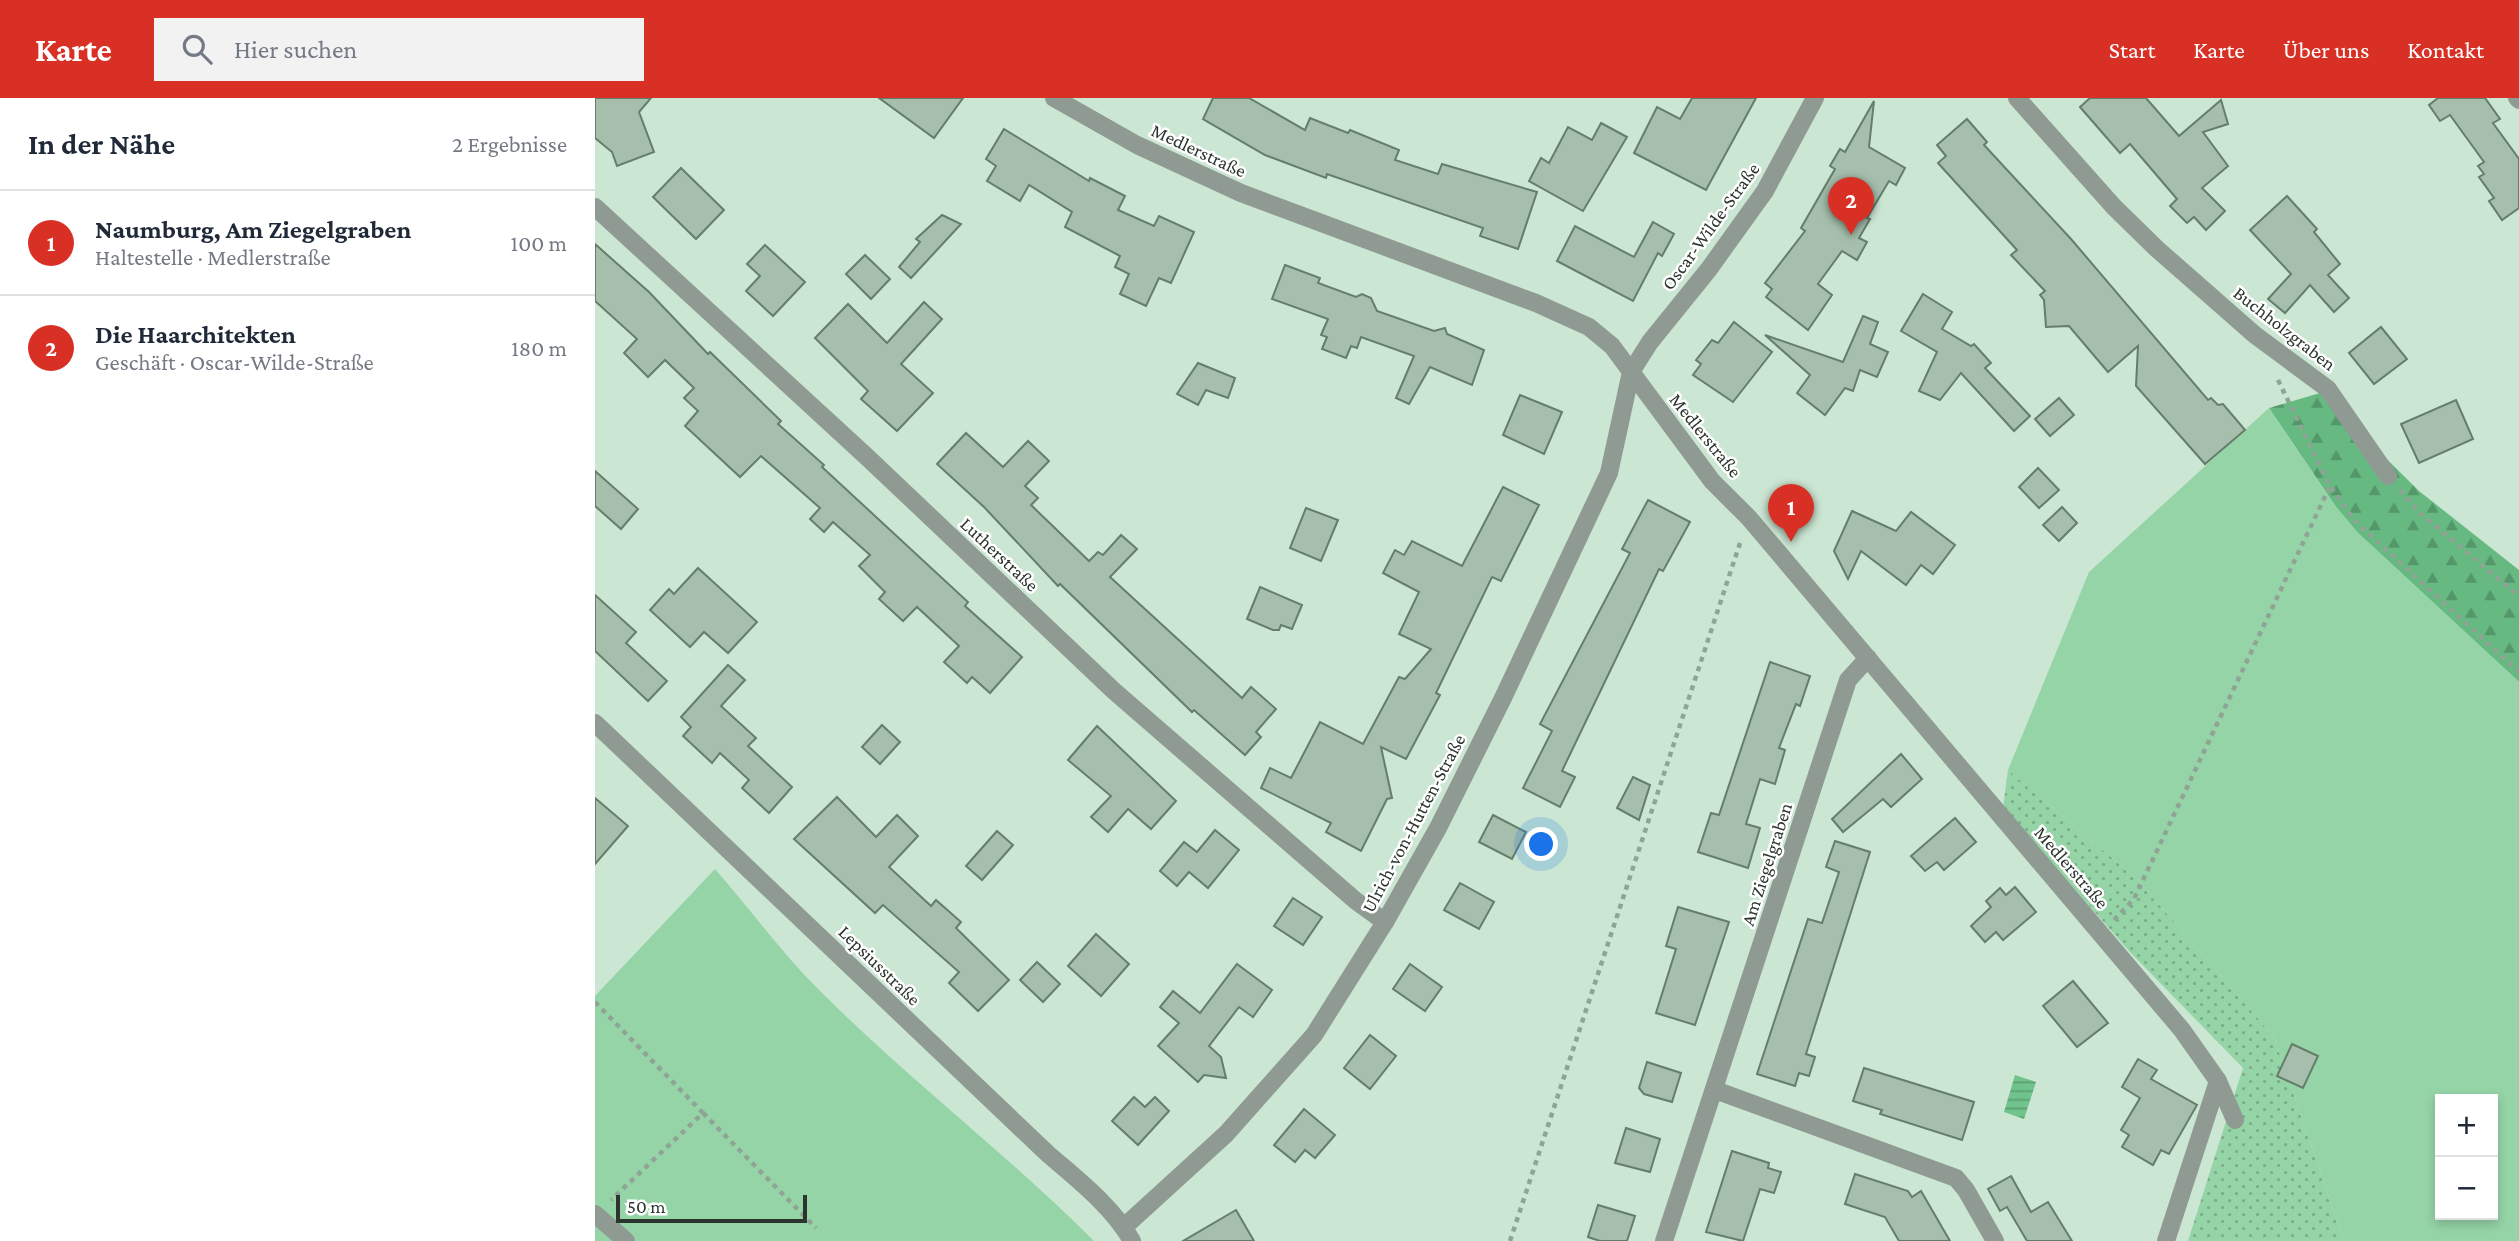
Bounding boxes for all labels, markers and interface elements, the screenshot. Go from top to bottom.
search box [154,18,644,81]
icon: search [178,30,216,68]
text: Karte [35,31,112,68]
text: Hier suchen [234,35,357,64]
text: Start [2109,36,2155,63]
text: Karte [2193,36,2245,63]
text: Über uns [2283,36,2369,63]
text: Kontakt [2407,36,2484,63]
street label: Medlerstraße [1148,119,1249,182]
text: In der Nähe [28,127,175,160]
text: 2 Ergebnisse [452,131,567,157]
street label: Oscar-Wilde-Straße [1657,159,1764,294]
pin: 2 [1828,177,1874,235]
text: Naumburg, Am Ziegelgraben [95,215,411,244]
text: 1 [47,230,55,256]
text: 100 m [511,230,567,256]
text: Haltestelle · Medlerstraße [95,244,331,270]
street label: Buchholzgraben [2229,282,2340,375]
text: Die Haarchitekten [95,320,296,349]
text: 2 [45,335,57,361]
text: 180 m [511,335,567,361]
text: Geschäft · Oscar-Wilde-Straße [95,349,374,375]
street label: Medlerstraße [1665,389,1746,482]
pin: 1 [1768,484,1814,542]
street label: Lutherstraße [956,513,1043,596]
street label: Ulrich-von-Hutten-Straße [1358,731,1469,916]
street label: Am Ziegelgraben [1737,800,1796,928]
street label: Medlerstraße [2030,822,2113,913]
your location [1524,827,1558,861]
street label: Lepsiusstraße [834,921,925,1010]
map controls [2435,1094,2498,1220]
button: + [2435,1094,2498,1157]
button: − [2435,1157,2498,1220]
scale bar [616,1192,807,1224]
text: 50 m [627,1196,666,1217]

